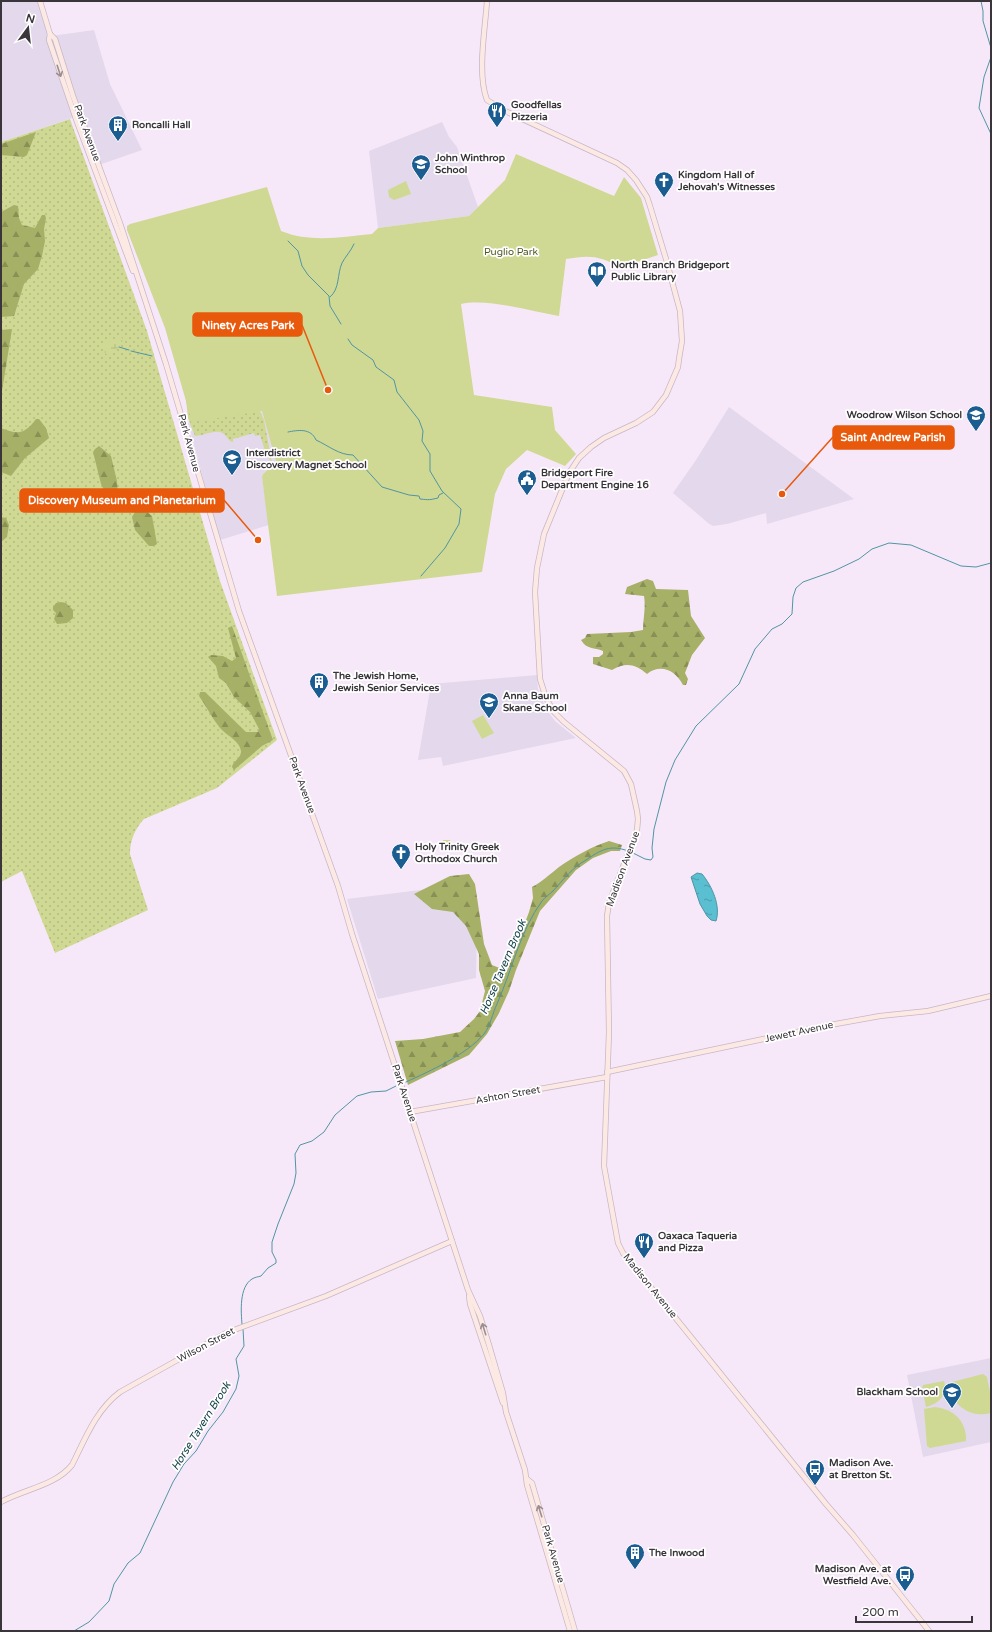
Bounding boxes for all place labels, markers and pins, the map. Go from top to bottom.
place label: Goodfellas Pizzeria [511,99,562,123]
restaurant icon: Goodfellas Pizzeria [486,100,508,128]
building icon: Roncalli Hall [107,114,129,142]
place label: Roncalli Hall [132,119,190,131]
place label: John Winthrop School [434,152,506,176]
school or university icon: John Winthrop School [410,153,432,181]
place label: Kingdom Hall of Jehovah's Witnesses [677,169,775,193]
church icon: Kingdom Hall of Jehovah's Witnesses [653,170,675,198]
place label: North Branch Bridgeport Public Library [611,259,729,283]
library icon: North Branch Bridgeport Public Library [586,260,608,288]
callout: Ninety Acres Park [193,313,302,336]
school or university icon: Woodrow Wilson School [965,404,987,432]
place label: Woodrow Wilson School [847,409,962,421]
callout: Saint Andrew Parish [833,426,954,449]
place label: Interdistrict Discovery Magnet School [246,447,367,471]
school or university icon: Interdistrict Discovery Magnet School [221,448,243,476]
place label: Bridgeport Fire Department Engine 16 [541,467,650,491]
public building icon: Bridgeport Fire Department Engine 16 [516,468,538,496]
callout: Discovery Museum and Planetarium [20,489,224,512]
place label: The Jewish Home, Jewish Senior Services [332,670,439,694]
building icon: The Jewish Home, Jewish Senior Services [308,671,330,699]
place label: Anna Baum Skane School [503,690,567,714]
school or university icon: Anna Baum Skane School [478,691,500,719]
place label: Holy Trinity Greek Orthodox Church [415,841,500,865]
church icon: Holy Trinity Greek Orthodox Church [390,842,412,870]
place label: Oaxaca Taqueria and Pizza [658,1230,738,1254]
restaurant icon: Oaxaca Taqueria and Pizza [633,1231,655,1259]
school or university icon: Blackham School [941,1381,963,1409]
place label: Blackham School [857,1386,938,1398]
place label: Madison Ave. at Bretton St. [829,1457,894,1481]
bus stop icon: Madison Ave. at Bretton St. [804,1458,826,1486]
building icon: The Inwood [624,1542,646,1570]
place label: The Inwood [648,1547,704,1559]
place label: Madison Ave. at Westfield Ave. [815,1563,891,1587]
bus stop icon: Madison Ave. at Westfield Ave. [894,1564,916,1592]

